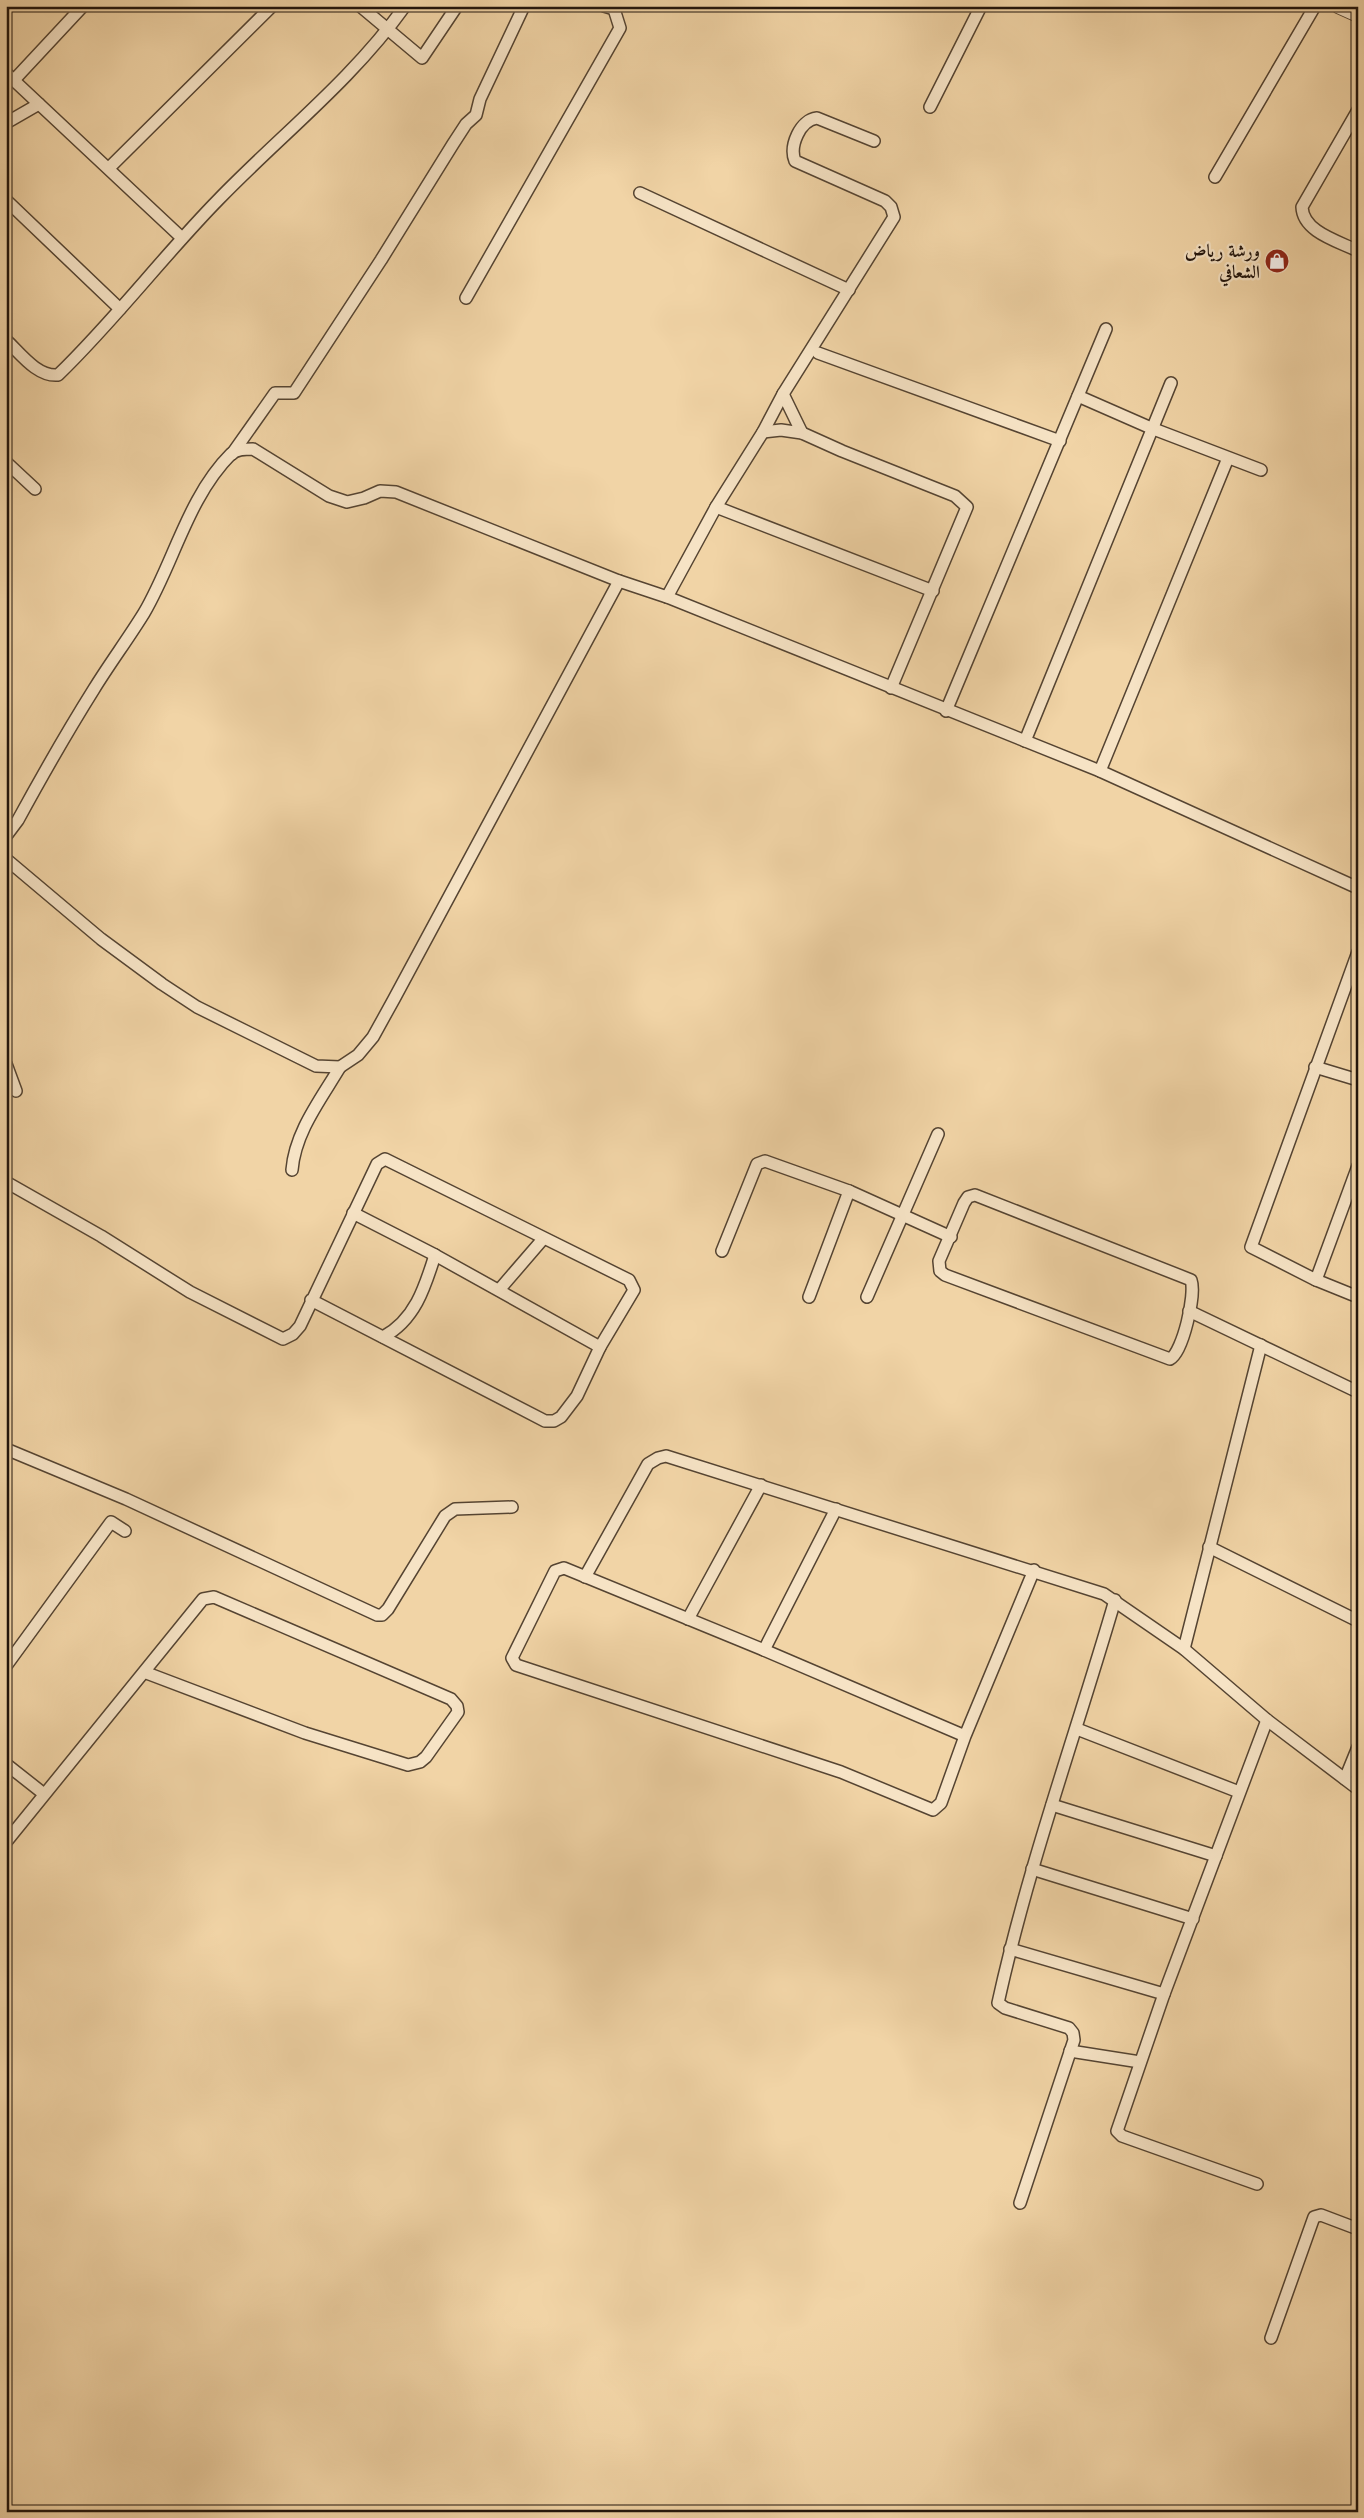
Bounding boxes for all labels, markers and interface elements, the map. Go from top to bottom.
place label: ورشة رياض الشعافي [1185,243,1260,287]
shop icon: ورشة رياض الشعافي [1264,248,1290,274]

